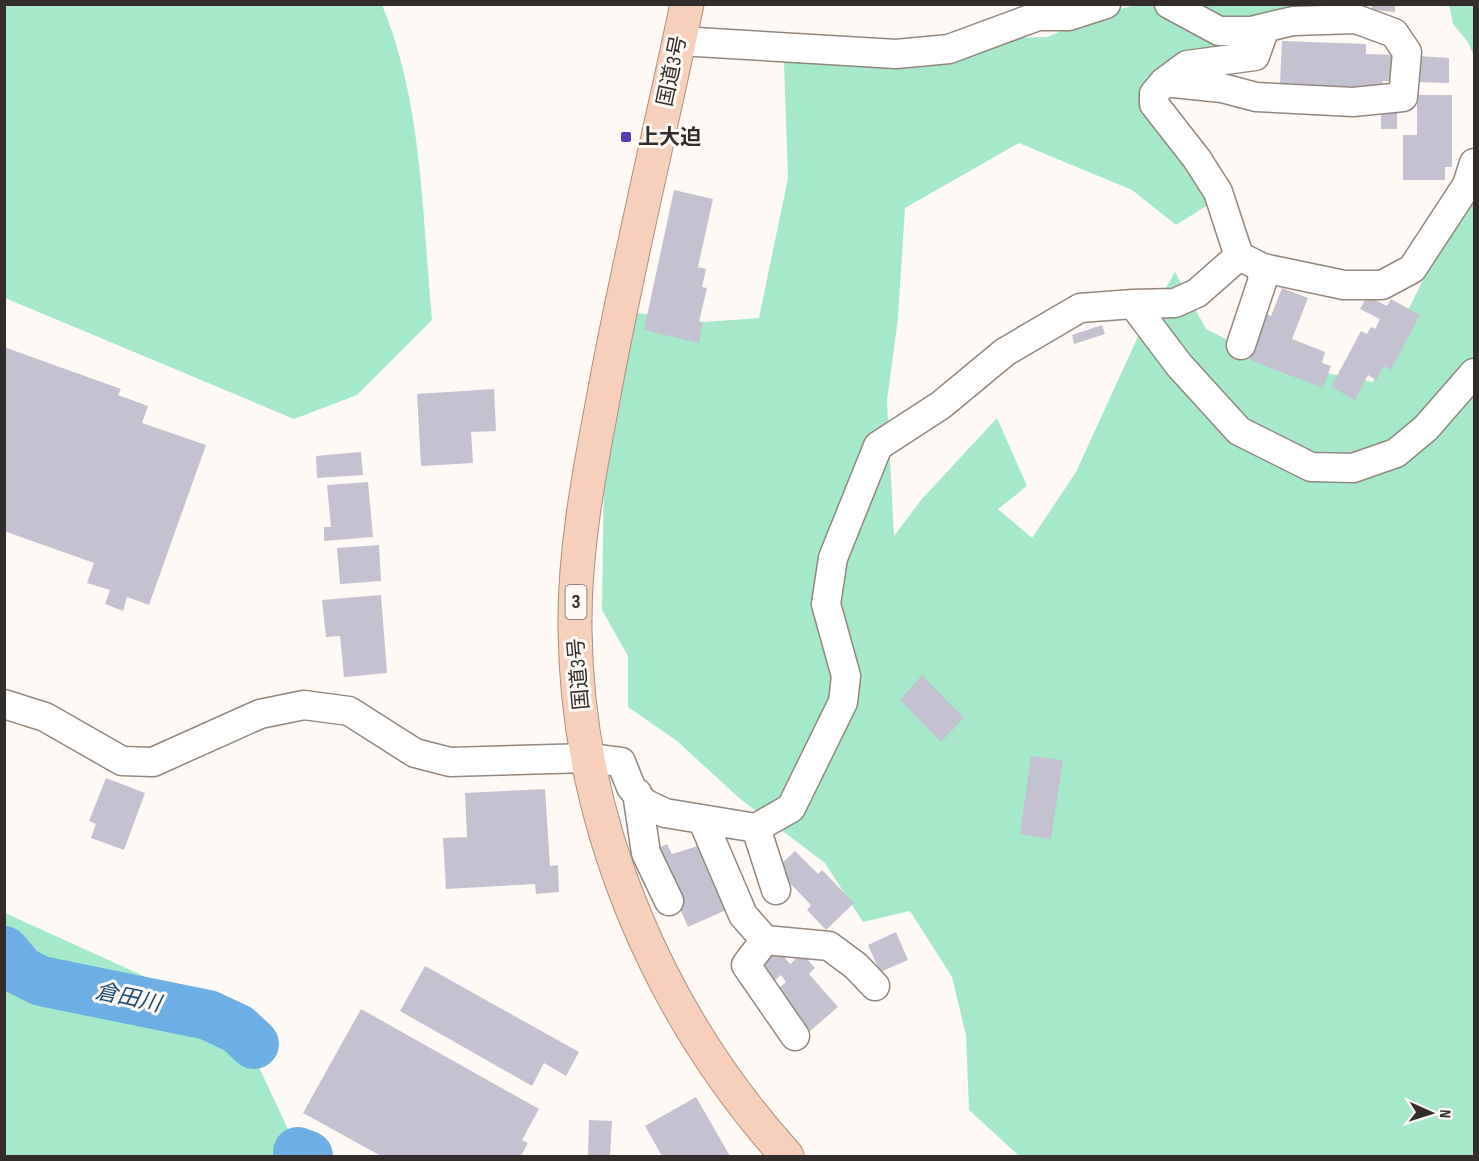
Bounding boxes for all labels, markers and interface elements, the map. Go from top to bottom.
street label: 国道3号 [652,33,692,109]
place label: 上大迫 [638,125,701,150]
marker: 上大迫 [619,130,633,144]
road number: 3 [566,585,586,619]
street label: 国道3号 [563,637,595,711]
water label: 倉田川 [93,978,165,1018]
north arrow [1401,1083,1461,1143]
text: N [1435,1109,1454,1118]

